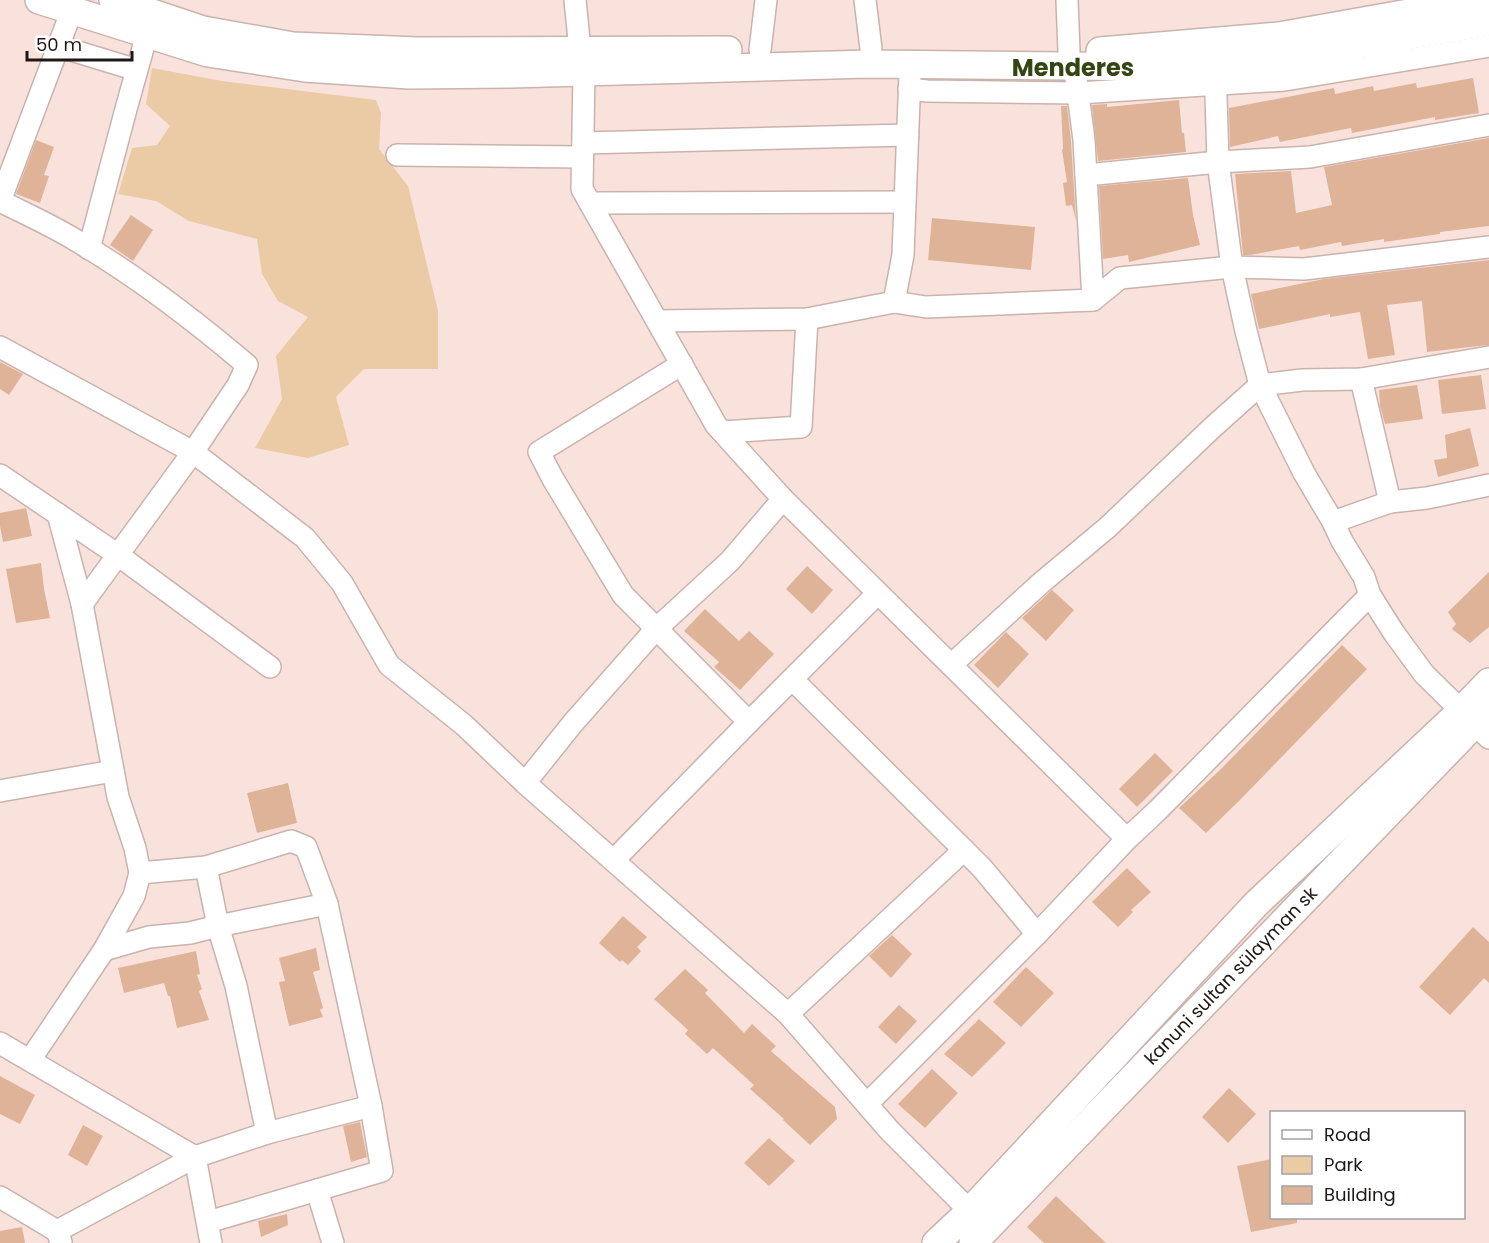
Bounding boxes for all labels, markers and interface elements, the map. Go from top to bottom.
scale bar [27,24,132,62]
text: 50 m [36,32,82,57]
district label: Menderes [1012,51,1134,84]
street label: kanuni sultan sülayman sk [1139,880,1323,1070]
legend [1270,1111,1465,1219]
text: Road [1324,1122,1371,1147]
text: Park [1324,1152,1363,1177]
text: Building [1324,1182,1396,1207]

